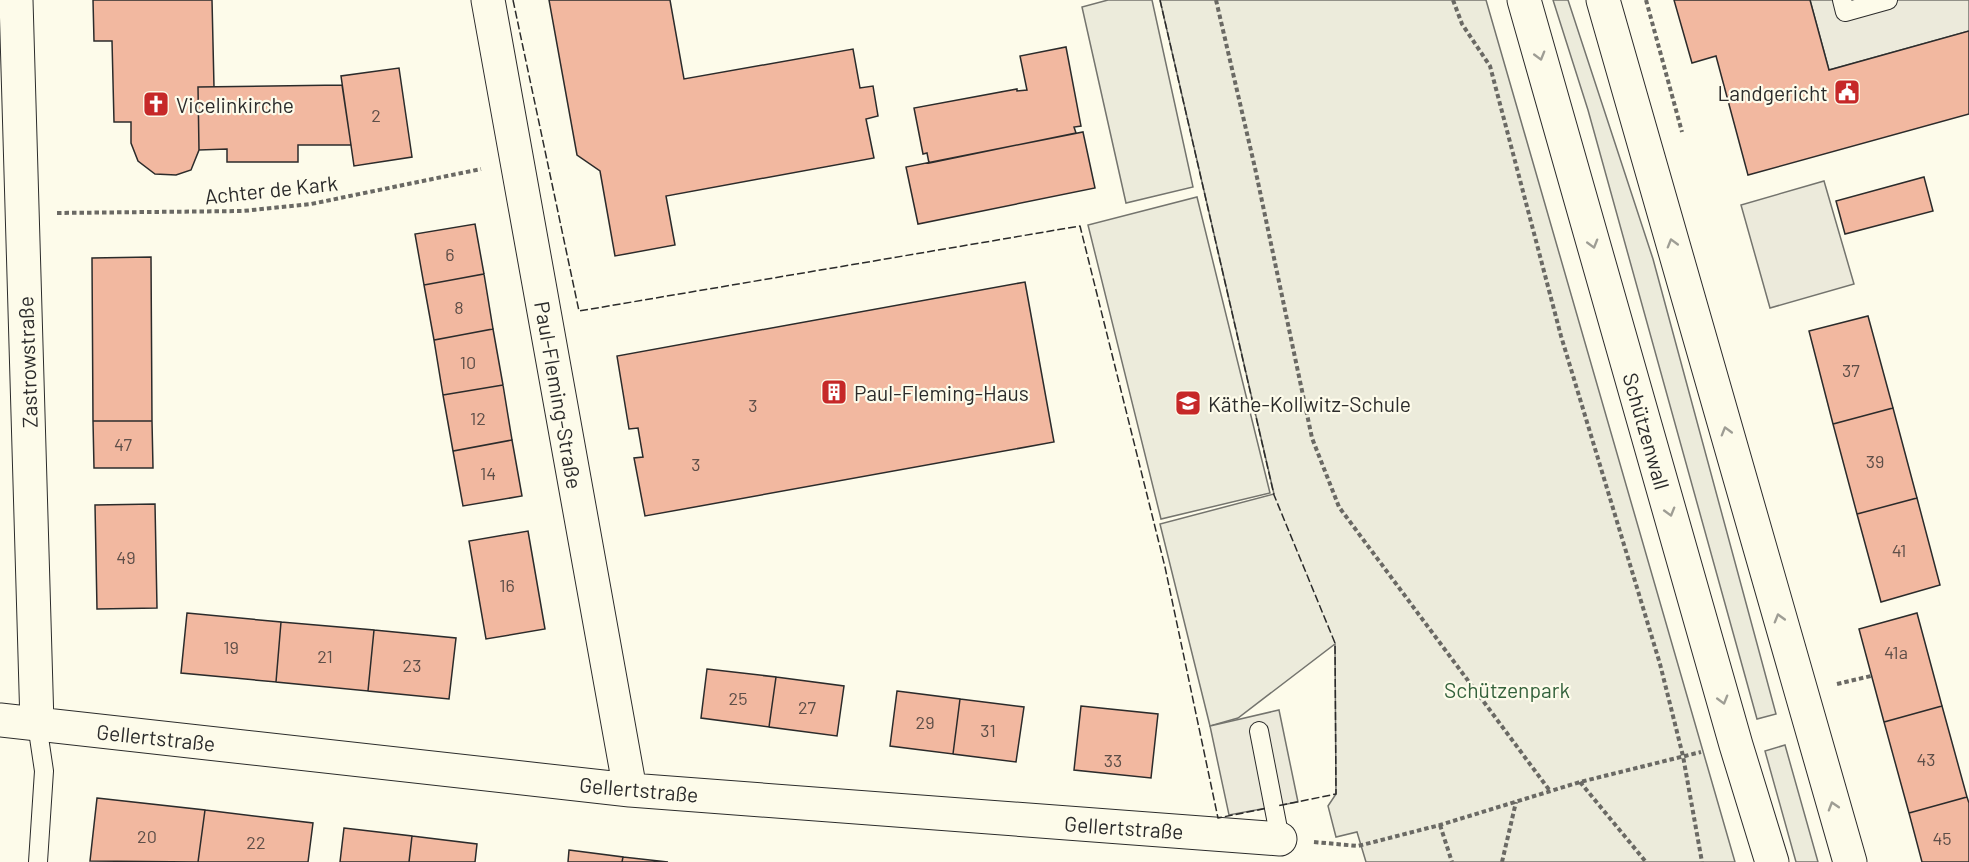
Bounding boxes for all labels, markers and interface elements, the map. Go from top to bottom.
one-way arrow [1533,50,1545,61]
public building icon: Landgericht [1832,77,1862,107]
place label: Landgericht [1717,80,1828,105]
church icon: Vicelinkirche [141,89,171,119]
place label: Vicelinkirche [176,92,294,117]
house number: 2 [371,104,381,126]
street label: Achter de Kark [203,170,339,208]
one-way arrow [1667,238,1680,248]
one-way arrow [1586,239,1599,249]
house number: 6 [445,243,455,265]
street label: Zastrowstraße [12,296,42,428]
house number: 8 [454,296,464,318]
street label: Paul-Fleming-Straße [530,299,588,491]
house number: 10 [460,351,476,373]
house number: 37 [1842,359,1860,381]
street label: Schützenwall [1618,370,1676,492]
building icon: Paul-Fleming-Haus [819,377,849,407]
place label: Paul-Fleming-Haus [854,380,1029,405]
school or university icon: Käthe-Kollwitz-Schule [1173,388,1203,418]
place label: Käthe-Kollwitz-Schule [1208,391,1411,416]
house number: 3 [748,394,758,416]
house number: 12 [470,407,486,429]
one-way arrow [1721,426,1733,437]
house number: 47 [114,433,132,455]
house number: 39 [1866,450,1884,472]
house number: 3 [691,453,701,475]
house number: 14 [480,462,496,484]
one-way arrow [1663,506,1675,517]
house number: 41 [1892,539,1906,561]
house number: 49 [116,546,136,568]
house number: 16 [499,574,515,596]
one-way arrow [1774,614,1786,624]
house number: 19 [223,636,239,658]
house number: 41a [1884,641,1908,663]
house number: 21 [317,645,333,667]
house number: 23 [403,654,421,676]
park label: Schützenpark [1444,677,1570,702]
house number: 25 [729,687,747,709]
one-way arrow [1716,694,1728,705]
house number: 27 [798,696,817,718]
house number: 29 [915,711,935,733]
street label: Gellertstraße [95,718,217,756]
house number: 31 [980,719,996,741]
house number: 43 [1916,748,1936,770]
house number: 33 [1104,749,1122,771]
street label: Gellertstraße [578,771,700,807]
one-way arrow [1828,801,1840,812]
street label: Gellertstraße [1064,810,1184,844]
house number: 20 [137,825,157,847]
house number: 45 [1932,827,1952,849]
house number: 22 [246,831,266,853]

